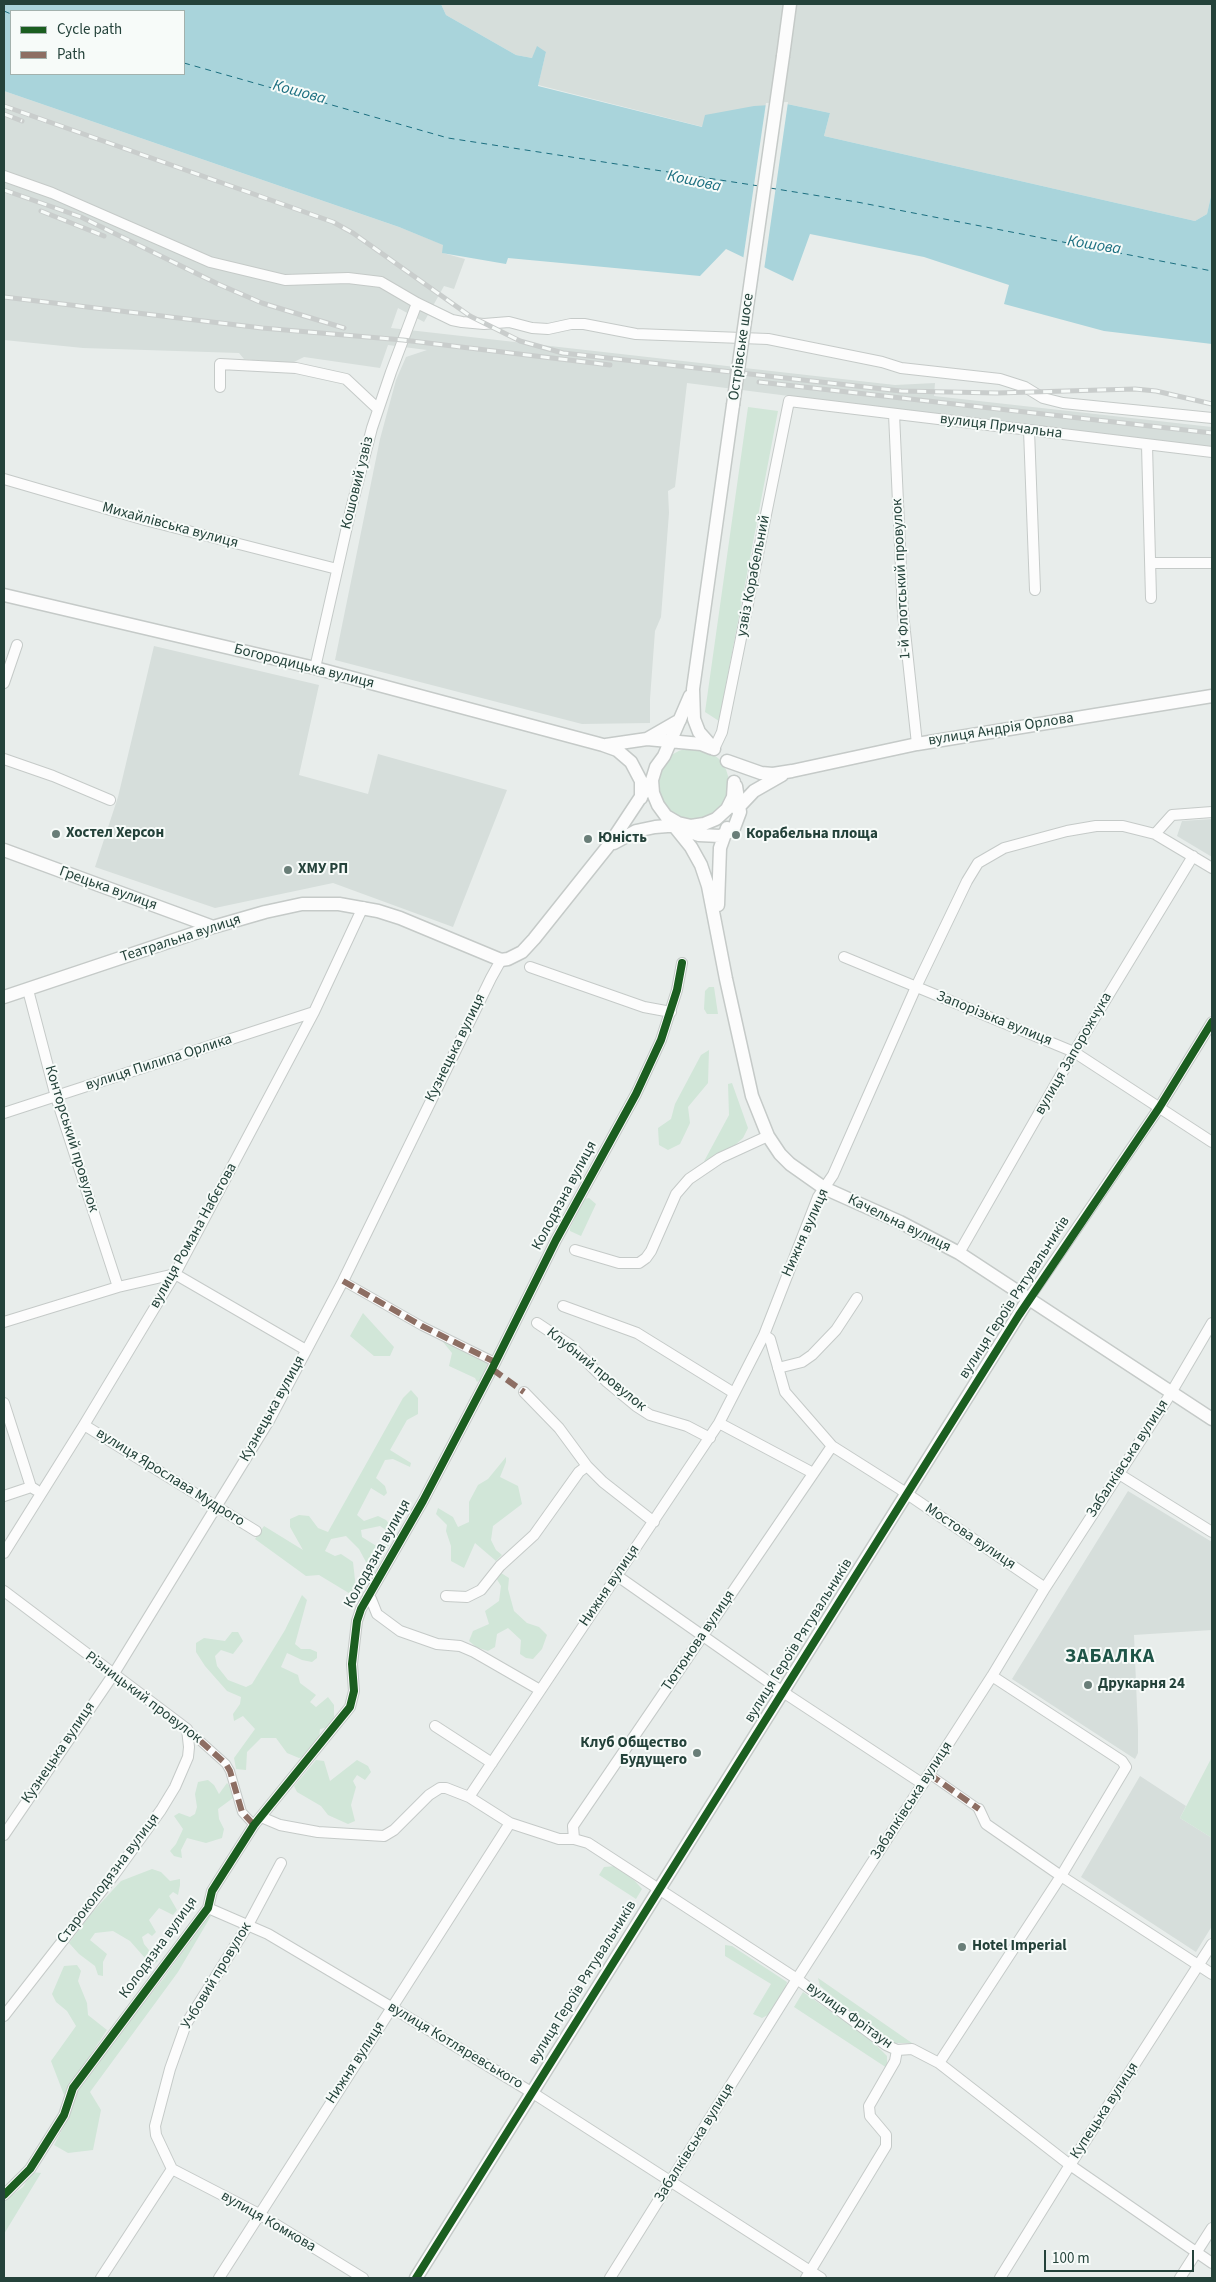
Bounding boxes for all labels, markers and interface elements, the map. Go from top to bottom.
legend [10,10,185,75]
text: Cycle path [57,19,122,40]
text: Path [57,44,85,65]
water label: Кошова [270,77,328,109]
water label: Кошова [665,167,723,197]
water label: Кошова [1066,232,1122,260]
street label: Острівське шосе [726,292,758,402]
street label: вулиця Причальна [939,411,1063,443]
street label: Кошовий узвіз [338,435,378,531]
street label: 1-й Флотський провулок [889,498,915,660]
street label: Михайлівська вулиця [100,499,240,553]
street label: узвіз Корабельний [733,514,775,638]
street label: Богородицька вулиця [232,641,376,693]
street label: вулиця Андрія Орлова [927,710,1075,750]
place label: Хостел Херсон [66,825,164,843]
place label: Корабельна площа [746,826,878,844]
marker: Хостел Херсон [50,828,62,840]
marker: Корабельна площа [730,829,742,841]
place label: Юність [598,830,647,848]
marker: Юність [582,833,594,845]
place label: ХМУ РП [298,861,348,879]
street label: Грецька вулиця [57,863,159,915]
marker: ХМУ РП [282,864,294,876]
street label: Театральна вулиця [119,911,243,967]
street label: Запорізька вулиця [933,988,1055,1050]
street label: вулиця Запорожчука [1032,990,1116,1118]
street label: Кузнецька вулиця [422,991,490,1105]
street label: вулиця Пилипа Орлика [83,1031,235,1095]
street label: Конторський провулок [40,1063,102,1215]
street label: Колодязна вулиця [529,1138,601,1254]
street label: вулиця Романа Набєгова [147,1160,241,1312]
street label: Нижня вулиця [779,1186,833,1280]
street label: Качельна вулиця [844,1191,954,1257]
street label: вулиця Героїв Рятувальників [956,1213,1074,1383]
street label: Клубний провулок [542,1324,650,1416]
street label: Кузнецька вулиця [236,1353,310,1465]
street label: Забалківська вулиця [1083,1397,1173,1521]
street label: вулиця Ярослава Мудрого [92,1425,248,1531]
street label: Колодязна вулиця [341,1497,415,1611]
street label: Мостова вулиця [921,1500,1019,1574]
street label: Нижня вулиця [576,1542,644,1630]
street label: вулиця Героїв Рятувальників [741,1556,857,1726]
street label: Тютюнова вулиця [659,1587,739,1695]
district label: ЗАБАЛКА [1064,1646,1156,1670]
street label: Різницький провулок [81,1648,205,1748]
place label: Друкарня 24 [1098,1676,1185,1694]
marker: Друкарня 24 [1082,1679,1094,1691]
street label: Кузнецька вулиця [18,1699,100,1807]
place label: Клуб Общество Будущего [580,1735,687,1770]
street label: Забалківська вулиця [867,1739,957,1863]
marker: Клуб Общество Будущего [691,1747,703,1759]
street label: Староколодязна вулиця [54,1810,164,1948]
street label: Колодязна вулиця [116,1894,202,2002]
street label: вулиця Героїв Рятувальників [525,1898,641,2068]
street label: Учбовий провулок [178,1919,256,2033]
place label: Hotel Imperial [972,1938,1067,1956]
marker: Hotel Imperial [956,1941,968,1953]
street label: вулиця Фрітаун [802,1979,896,2053]
street label: вулиця Котляревського [384,1998,526,2094]
street label: Нижня вулиця [323,2018,389,2108]
street label: Купецька вулиця [1067,2059,1143,2163]
street label: Забалківська вулиця [651,2080,739,2206]
street label: вулиця Комкова [217,2188,319,2256]
scale bar [1046,2240,1196,2272]
text: 100 m [1052,2248,1090,2269]

